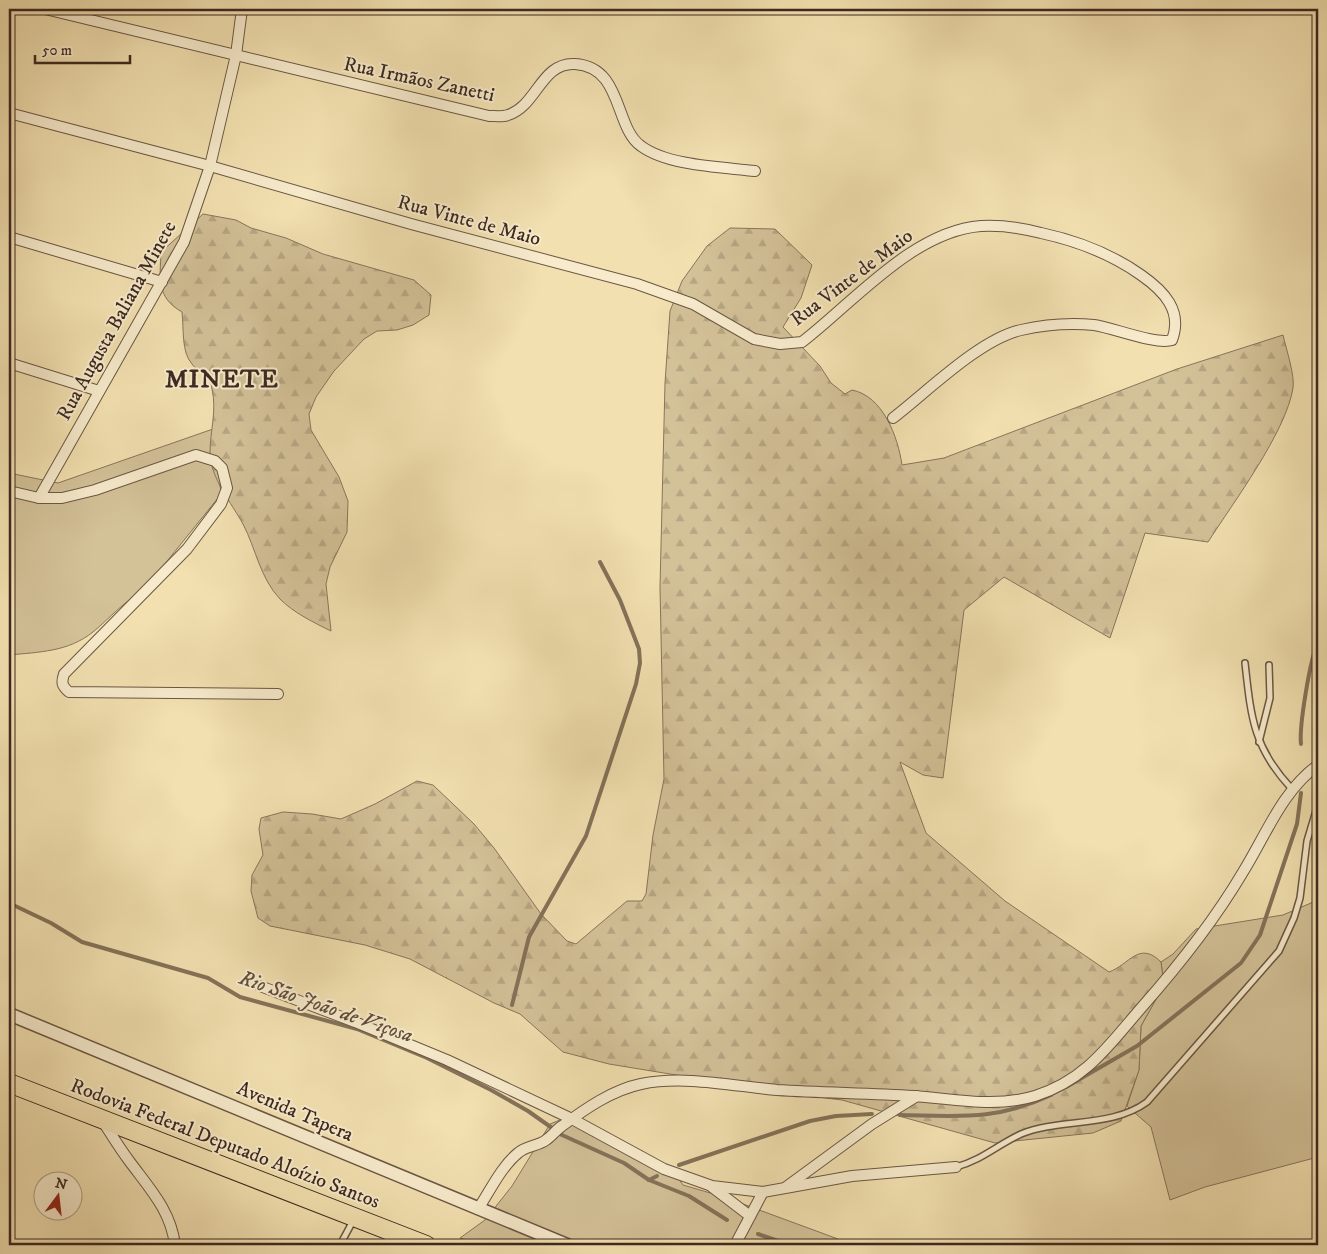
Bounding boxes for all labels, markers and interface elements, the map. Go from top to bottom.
scale bar [35,32,130,64]
text: 50 m [42,41,72,60]
street label: Rua Irmãos Zanetti [341,52,497,108]
street label: Rua Vinte de Maio [395,190,543,252]
street label: Rua Augusta Baliana Minete [52,217,182,425]
street label: Rua Vinte de Maio [786,224,918,332]
district label: MINETE [165,364,279,395]
water label: Rio São João de Viçosa [235,965,416,1049]
street label: Rodovia Federal Deputado Aloízio Santos [67,1073,383,1215]
street label: Avenida Tapera [233,1076,357,1148]
north arrow [32,1172,82,1222]
text: N [53,1174,69,1195]

